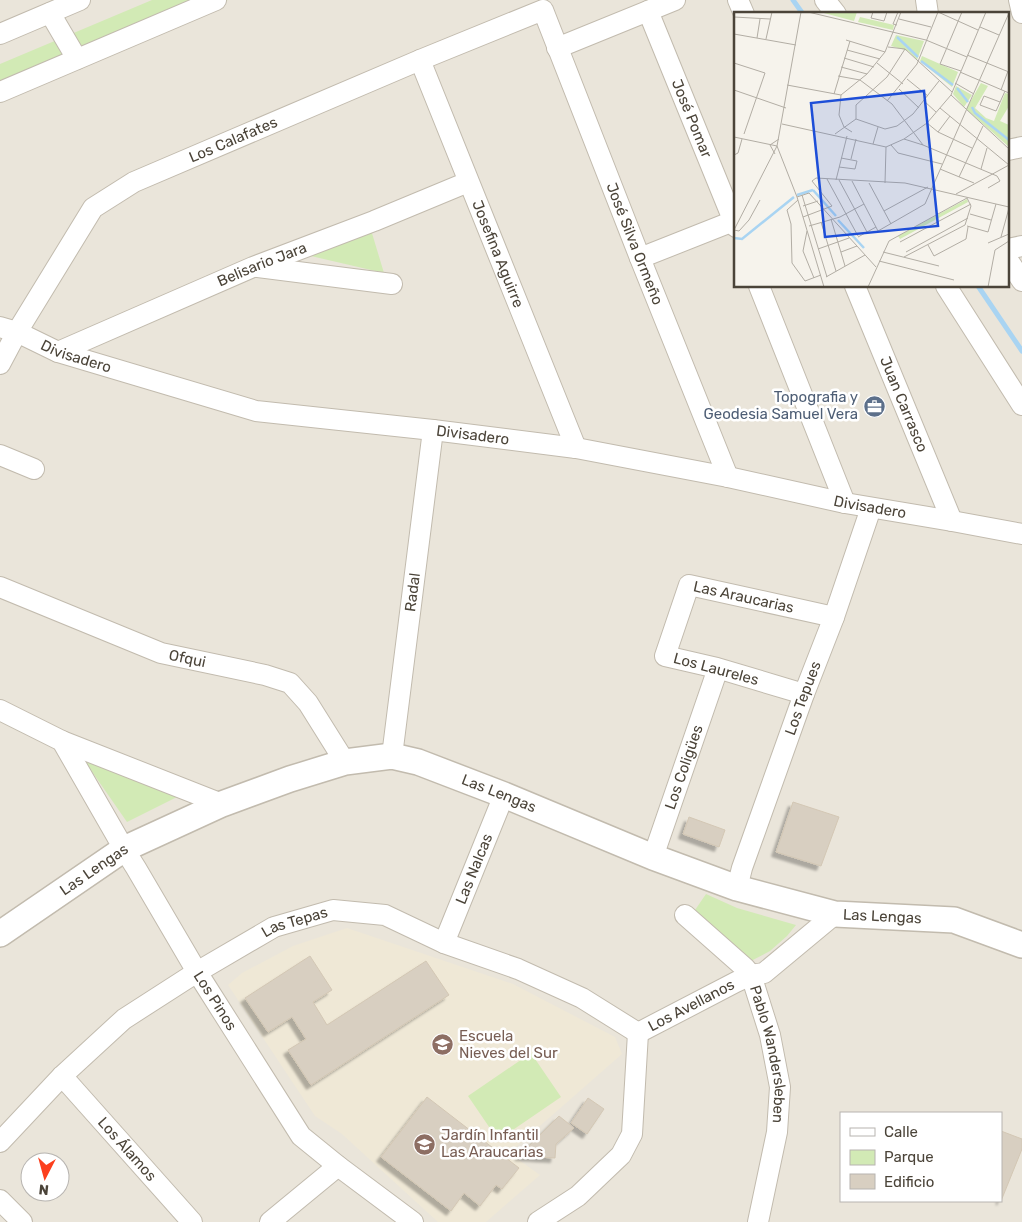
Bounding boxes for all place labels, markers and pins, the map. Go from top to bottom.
place label: Topografia y Geodesia Samuel Vera [704,388,858,423]
office icon: Topografia y Geodesia Samuel Vera [862,394,886,418]
place label: Escuela Nieves del Sur [459,1027,558,1062]
school or university icon: Escuela Nieves del Sur [431,1033,455,1057]
place label: Jardín Infantil Las Araucarias [441,1126,544,1161]
school or university icon: Jardín Infantil Las Araucarias [413,1132,437,1156]

